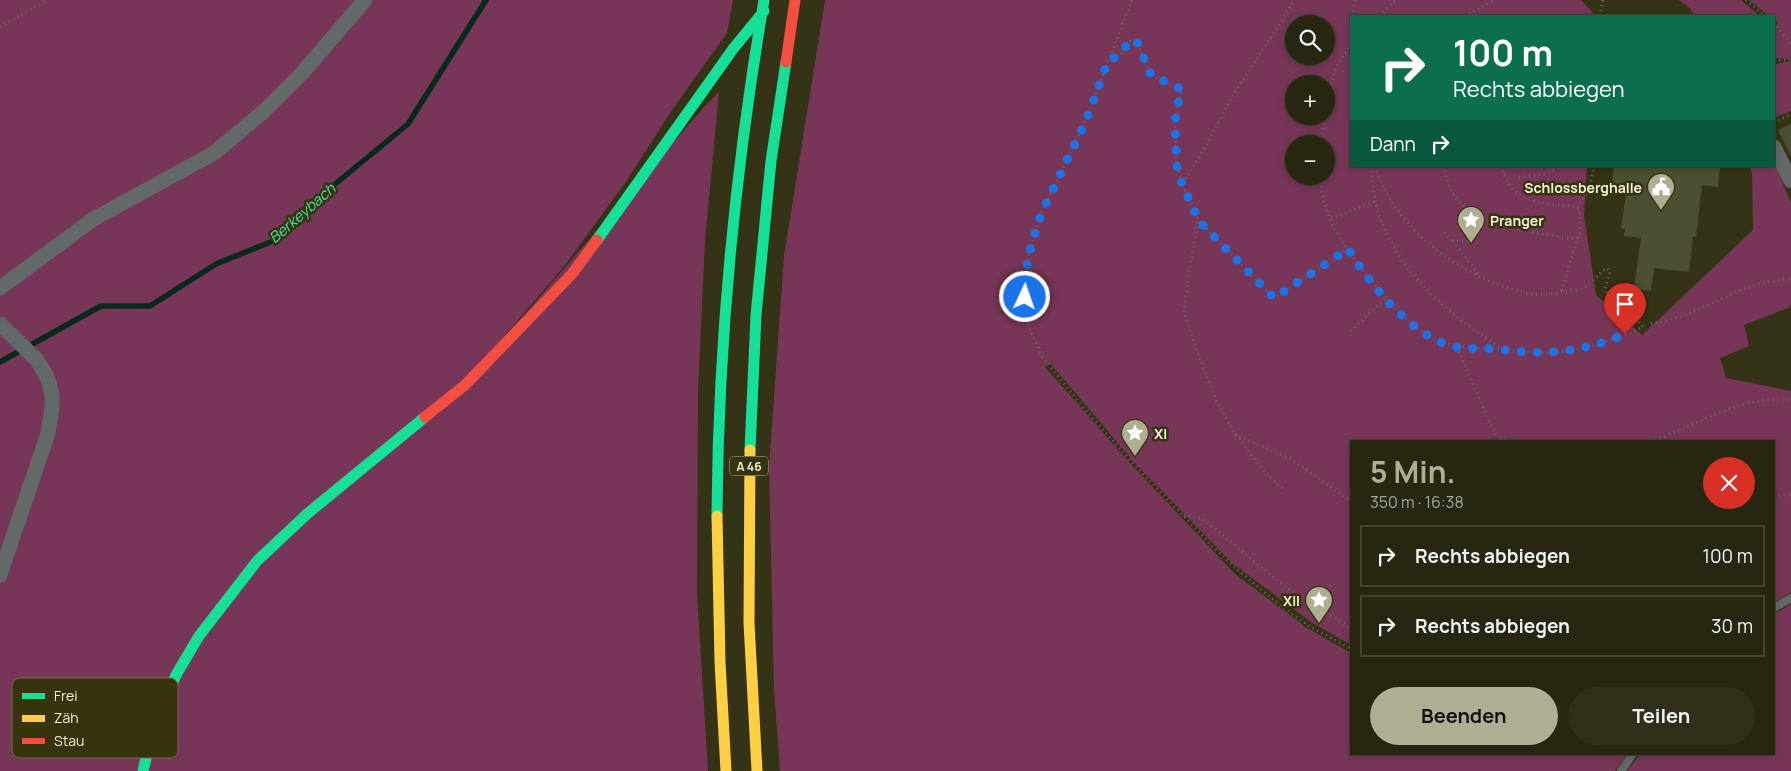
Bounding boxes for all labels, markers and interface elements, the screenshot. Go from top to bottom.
map controls [1285,15,1335,185]
button: search [1285,15,1335,65]
text: 100 m [1453,29,1553,77]
icon: right [1370,35,1435,100]
text: Rechts abbiegen [1453,74,1625,104]
button: + [1285,75,1335,125]
icon: right [1426,130,1454,158]
text: Dann [1370,131,1416,157]
button: − [1285,135,1335,185]
public building icon: Schlossberghalle [1646,172,1676,211]
water label: Berkeybach [264,178,341,248]
place label: Schlossberghalle [1524,178,1642,197]
place icon: Pranger [1456,205,1486,244]
place label: Pranger [1490,211,1544,230]
position arrow [998,270,1050,322]
pin [1604,283,1646,334]
icon: arrive [1611,290,1639,318]
place icon: XI [1120,418,1150,457]
place label: XI [1154,424,1167,443]
text: 5 Min. [1370,451,1456,492]
road number: A 46 [730,456,768,476]
button: close [1703,457,1755,509]
text: 350 m · 16:38 [1370,491,1464,513]
icon: right [1372,542,1400,570]
text: Rechts abbiegen [1415,543,1570,569]
text: 100 m [1702,543,1753,569]
place icon: XII [1304,585,1334,624]
place label: XII [1283,591,1300,610]
icon: right [1372,612,1400,640]
text: Rechts abbiegen [1415,613,1570,639]
text: 30 m [1711,613,1753,639]
legend [12,678,178,758]
text: Frei [54,686,77,705]
button: Beenden [1370,687,1558,745]
button: Teilen [1568,687,1755,745]
text: Zäh [54,708,79,727]
text: Stau [54,731,84,750]

